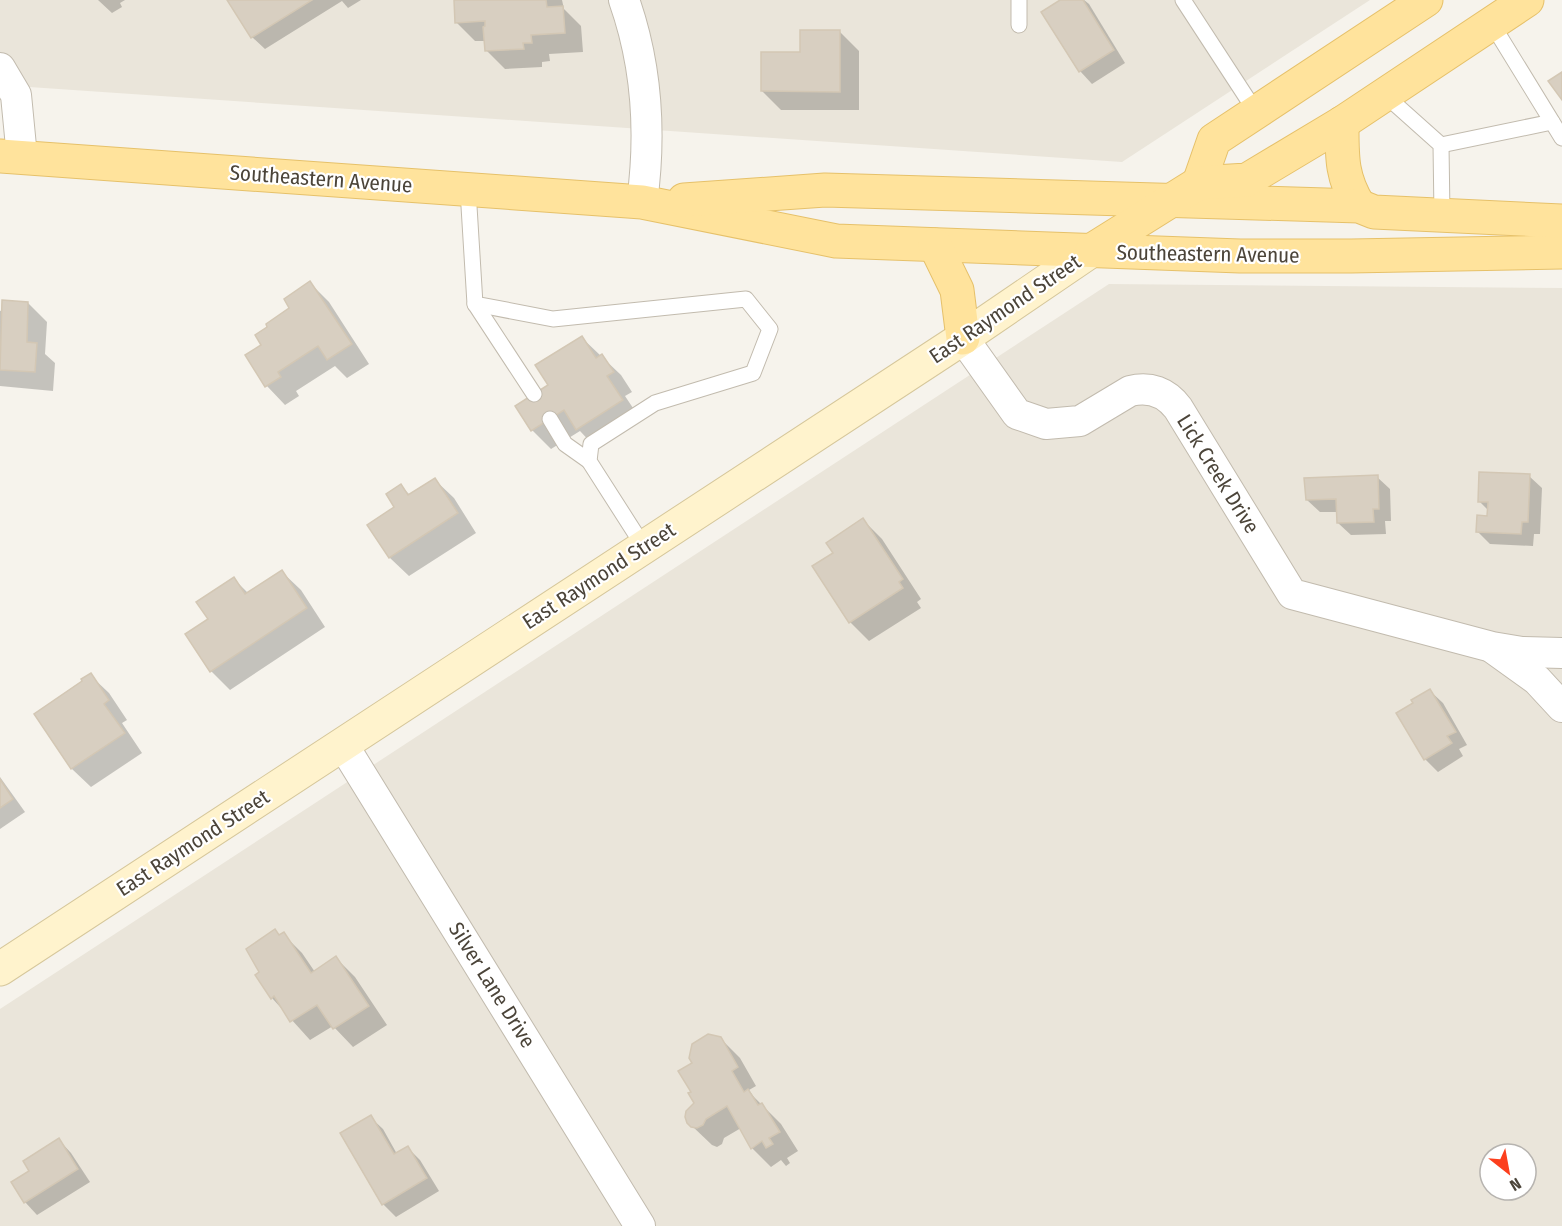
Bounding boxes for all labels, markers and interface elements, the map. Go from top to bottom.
street label: Southeastern Avenue [229,160,413,198]
street label: Southeastern Avenue [1116,239,1300,269]
street label: East Raymond Street [924,249,1086,369]
street label: Lick Creek Drive [1171,410,1265,538]
street label: East Raymond Street [518,517,680,635]
street label: East Raymond Street [112,784,274,902]
street label: Silver Lane Drive [443,917,541,1053]
north arrow [1478,1142,1538,1202]
text: N [1506,1174,1524,1195]

